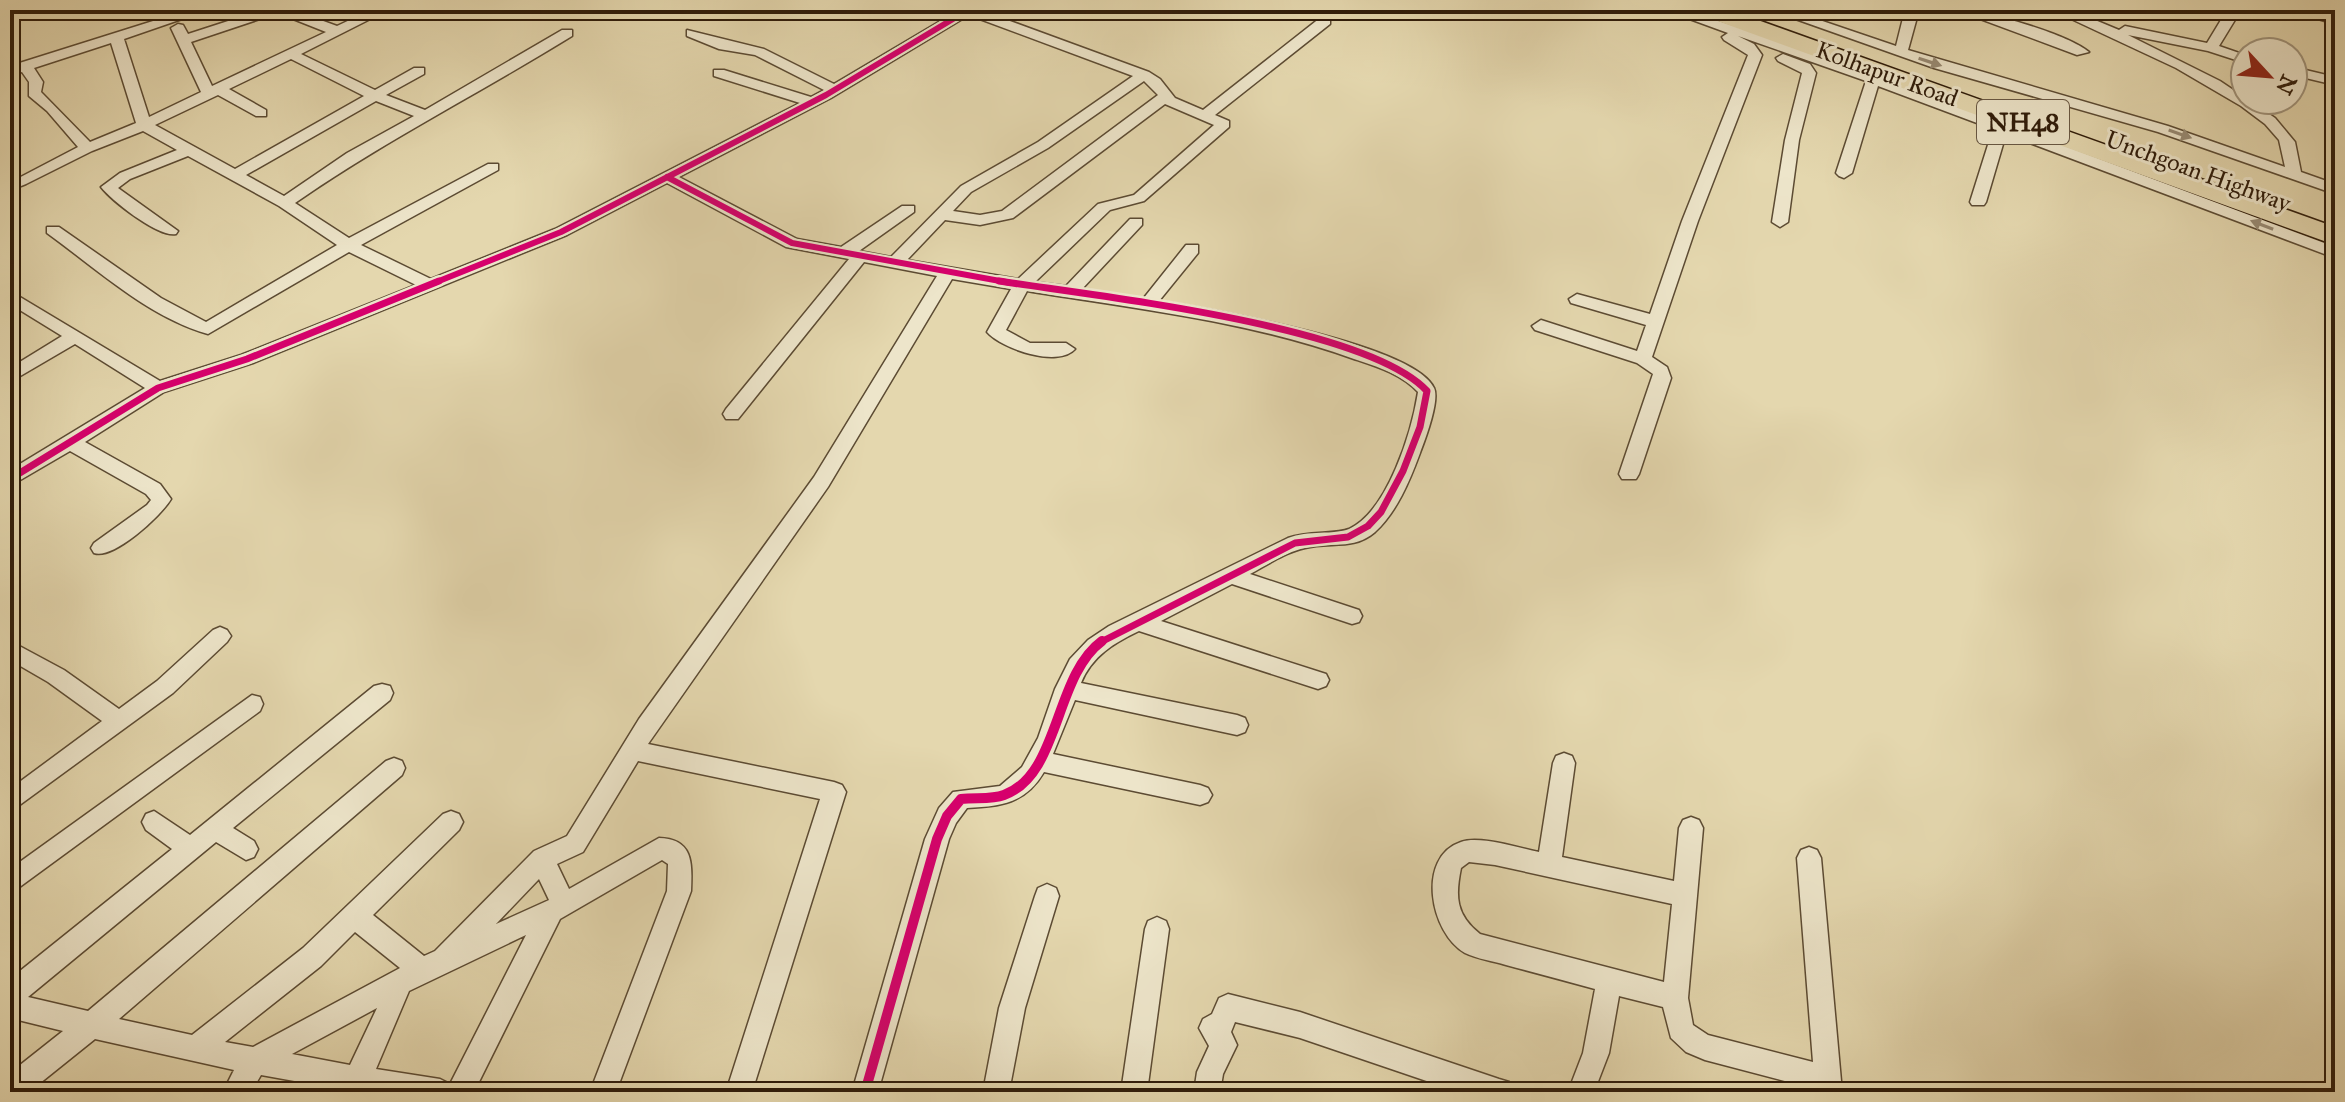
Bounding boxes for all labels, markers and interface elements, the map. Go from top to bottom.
street label: Kolhapur Road [1812,34,1962,114]
north arrow [2229,36,2309,116]
one-way arrow [1918,56,1942,69]
text: N [2270,70,2303,99]
road number: NH48 [1977,100,2069,144]
street label: Unchgoan Highway [2101,124,2295,219]
one-way arrow [2168,129,2192,141]
one-way arrow [2250,218,2274,231]

